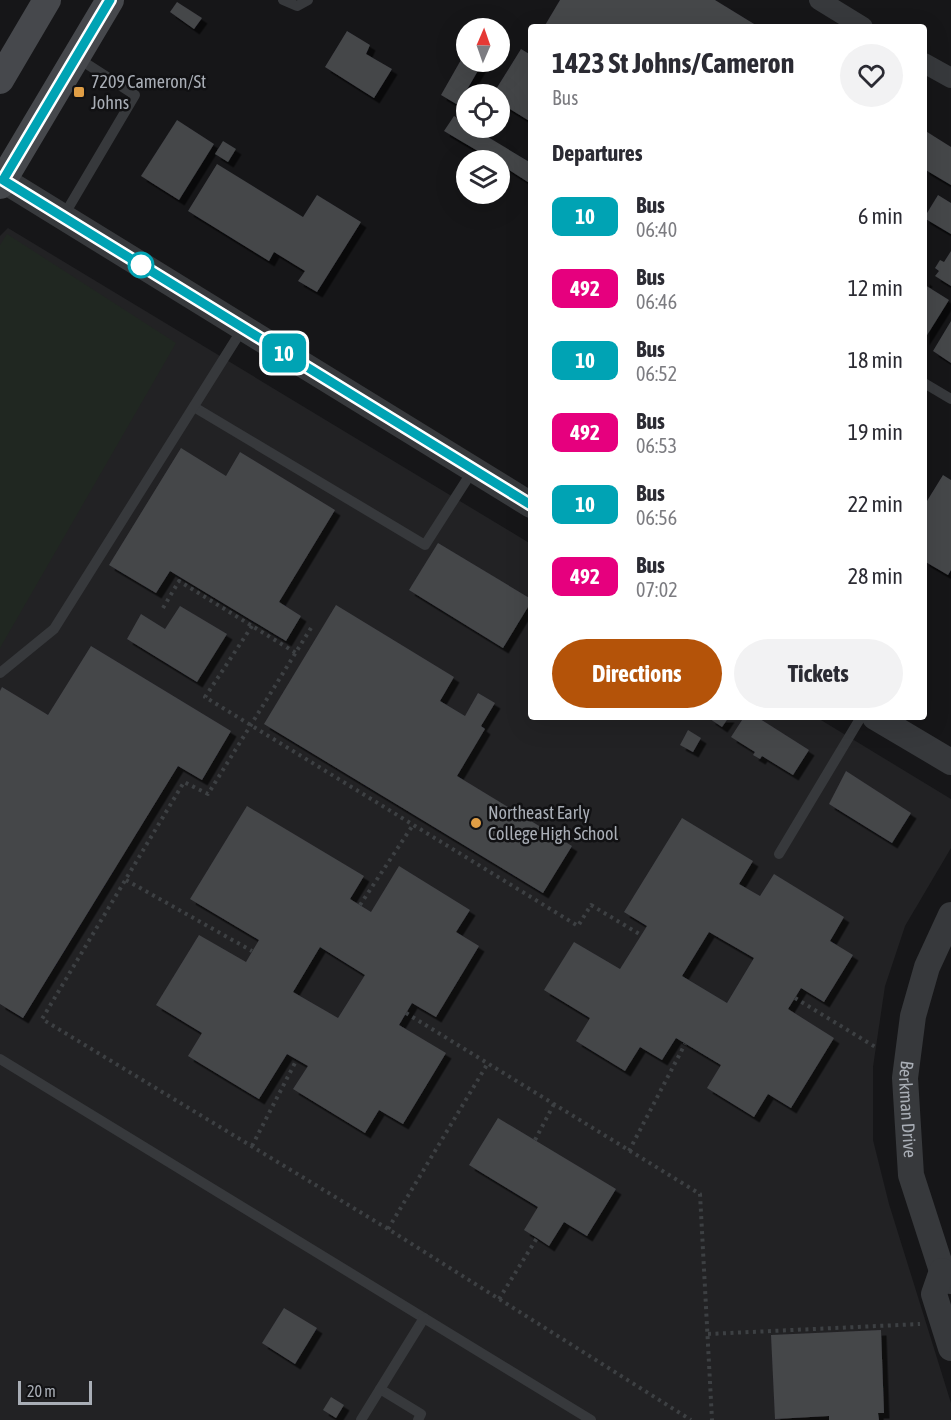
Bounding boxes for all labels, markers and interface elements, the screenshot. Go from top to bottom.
north arrow [456,18,510,72]
map controls [456,18,510,204]
button: heart [840,44,903,107]
text: 1423 St Johns/Cameron [552,47,794,79]
place label: 7209 Cameron/St Johns [91,71,206,113]
button: locate [456,84,510,138]
marker: 7209 Cameron/St Johns [72,85,86,99]
text: Bus [552,86,578,109]
text: Departures [552,140,642,166]
button: layers [456,150,510,204]
text: Bus [636,192,665,218]
text: 6 min [858,203,903,229]
text: 10 [575,204,595,228]
text: 06:40 [636,218,677,241]
unlabelled marker [128,252,154,278]
text: Bus [636,264,665,290]
text: 12 min [848,275,903,301]
text: 492 [570,276,600,300]
text: 06:46 [636,290,677,313]
line badge: 10 [257,334,311,372]
text: Bus [636,336,665,362]
text: 10 [274,341,294,365]
text: 18 min [848,347,903,373]
text: 10 [575,348,595,372]
text: 06:52 [636,362,677,385]
text: Bus [636,408,665,434]
text: 19 min [848,419,903,445]
text: 492 [570,420,600,444]
text: 06:53 [636,434,677,457]
text: Bus [636,480,665,506]
text: 22 min [848,491,903,517]
text: 10 [575,492,595,516]
text: 06:56 [636,506,677,529]
text: Bus [636,552,665,578]
text: 28 min [848,563,903,589]
text: 492 [570,564,600,588]
text: 07:02 [636,578,678,601]
button: Directions [552,639,722,708]
button: Tickets [734,639,903,708]
place label: Northeast Early College High School [488,802,619,844]
marker: Northeast Early College High School [469,816,483,830]
street label: Berkman Drive [895,1059,921,1158]
scale bar [18,1378,92,1406]
text: 20 m [27,1382,56,1400]

